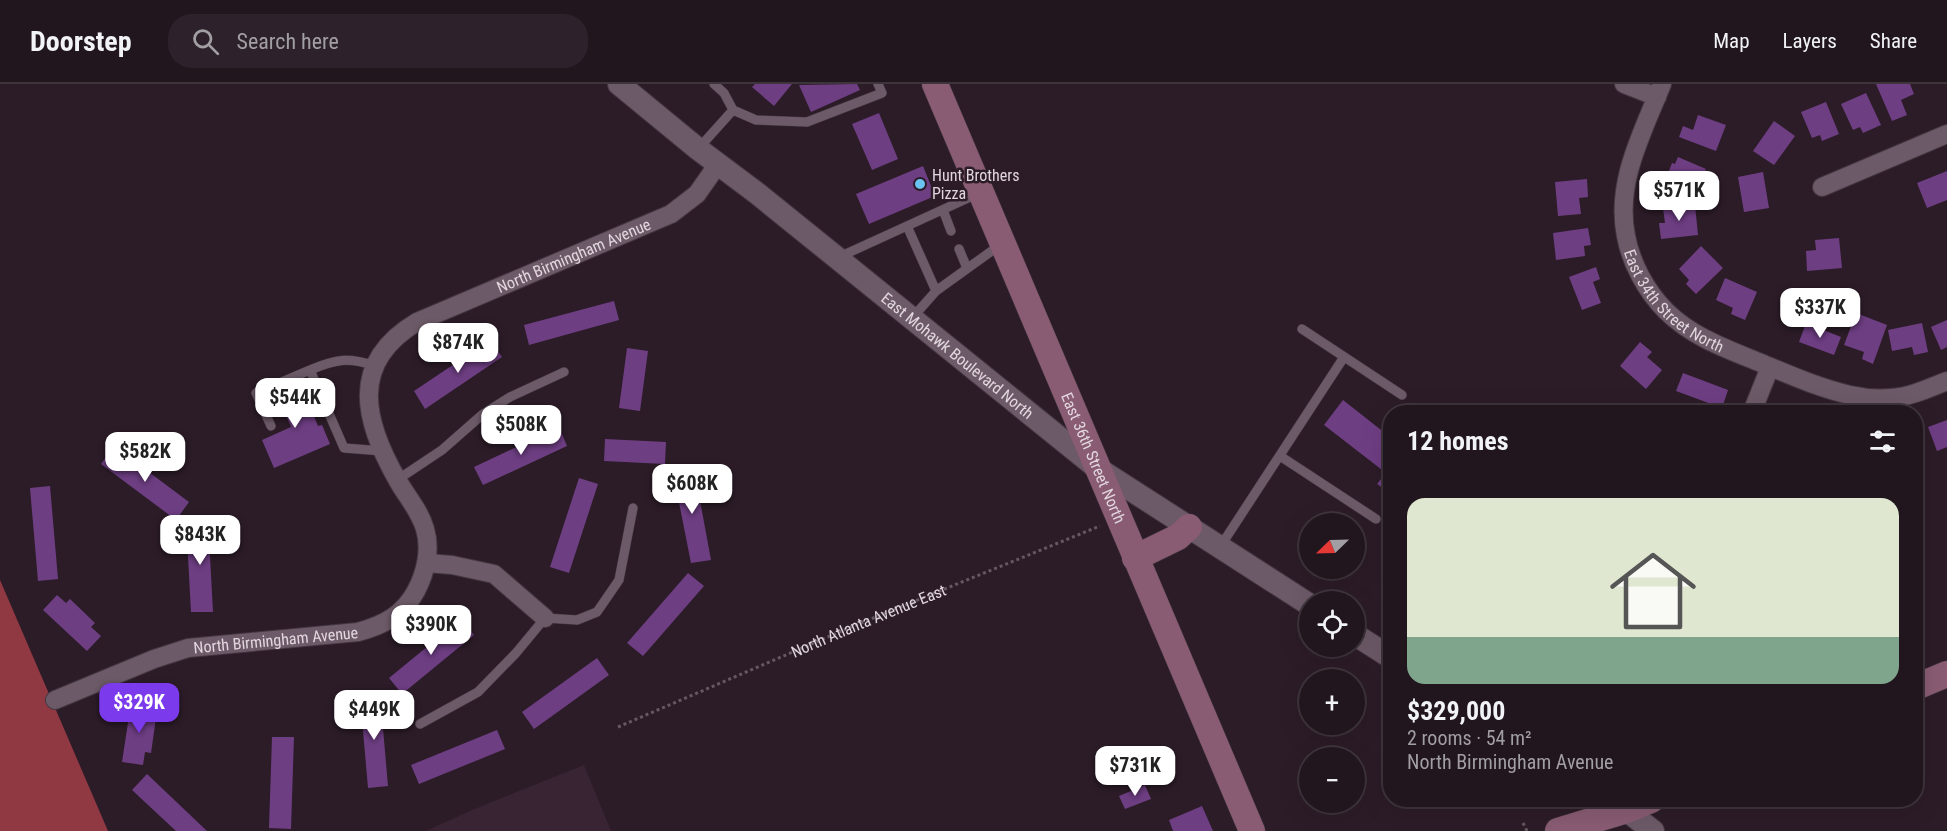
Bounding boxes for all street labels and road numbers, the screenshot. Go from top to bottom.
street label: North Birmingham Avenue [494,214,653,296]
street label: East 34th Street North [1620,247,1727,356]
street label: East Mohawk Boulevard North [878,288,1038,423]
street label: East 36th Street North [1057,390,1130,526]
street label: North Atlanta Avenue East [788,580,949,661]
street label: North Birmingham Avenue [193,623,359,657]

